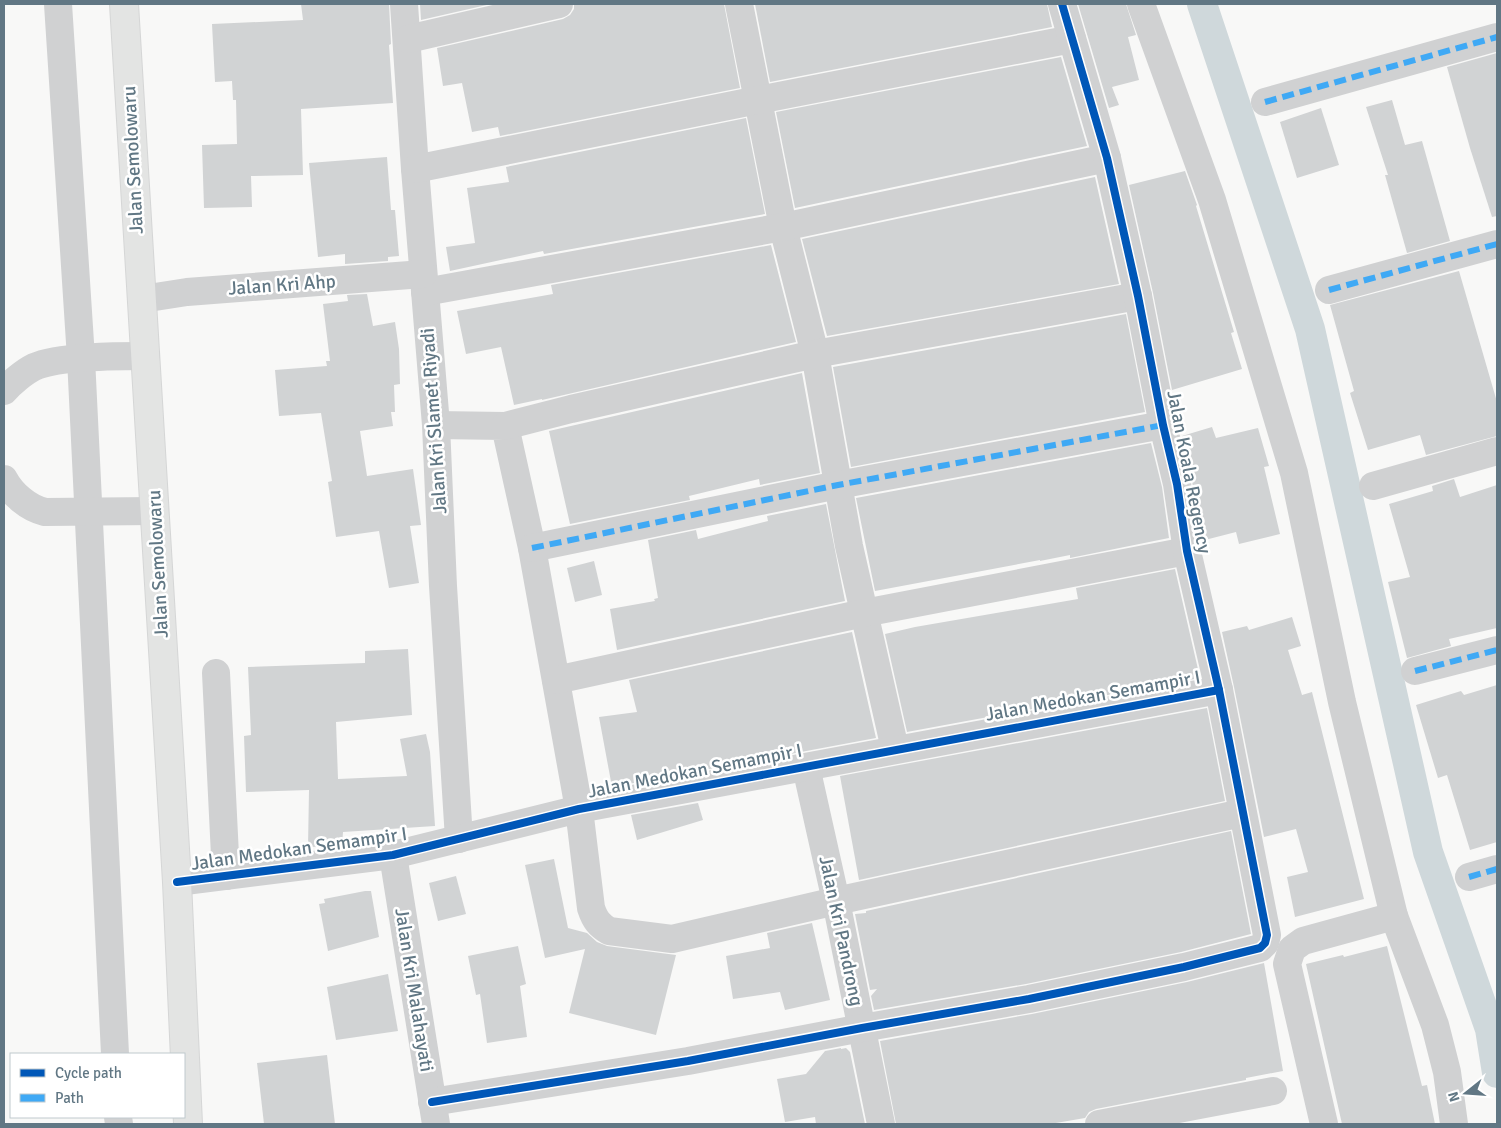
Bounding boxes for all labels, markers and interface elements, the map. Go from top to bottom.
street label: Jalan Semolowaru [117,85,149,235]
street label: Jalan Kri Ahp [228,269,336,301]
street label: Jalan Kri Slamet Riyadi [416,327,452,515]
street label: Jalan Koala Regency [1161,388,1217,556]
street label: Jalan Semolowaru [142,489,174,639]
street label: Jalan Medokan Semampir I [984,665,1202,727]
street label: Jalan Medokan Semampir I [586,738,804,804]
street label: Jalan Medokan Semampir I [189,822,409,876]
street label: Jalan Kri Pandrong [813,854,869,1008]
street label: Jalan Kri Malahayati [389,906,439,1074]
legend [10,1053,185,1118]
text: Cycle path [55,1064,122,1082]
north arrow [1441,1068,1491,1118]
text: Path [55,1089,84,1107]
text: N [1444,1090,1464,1104]

